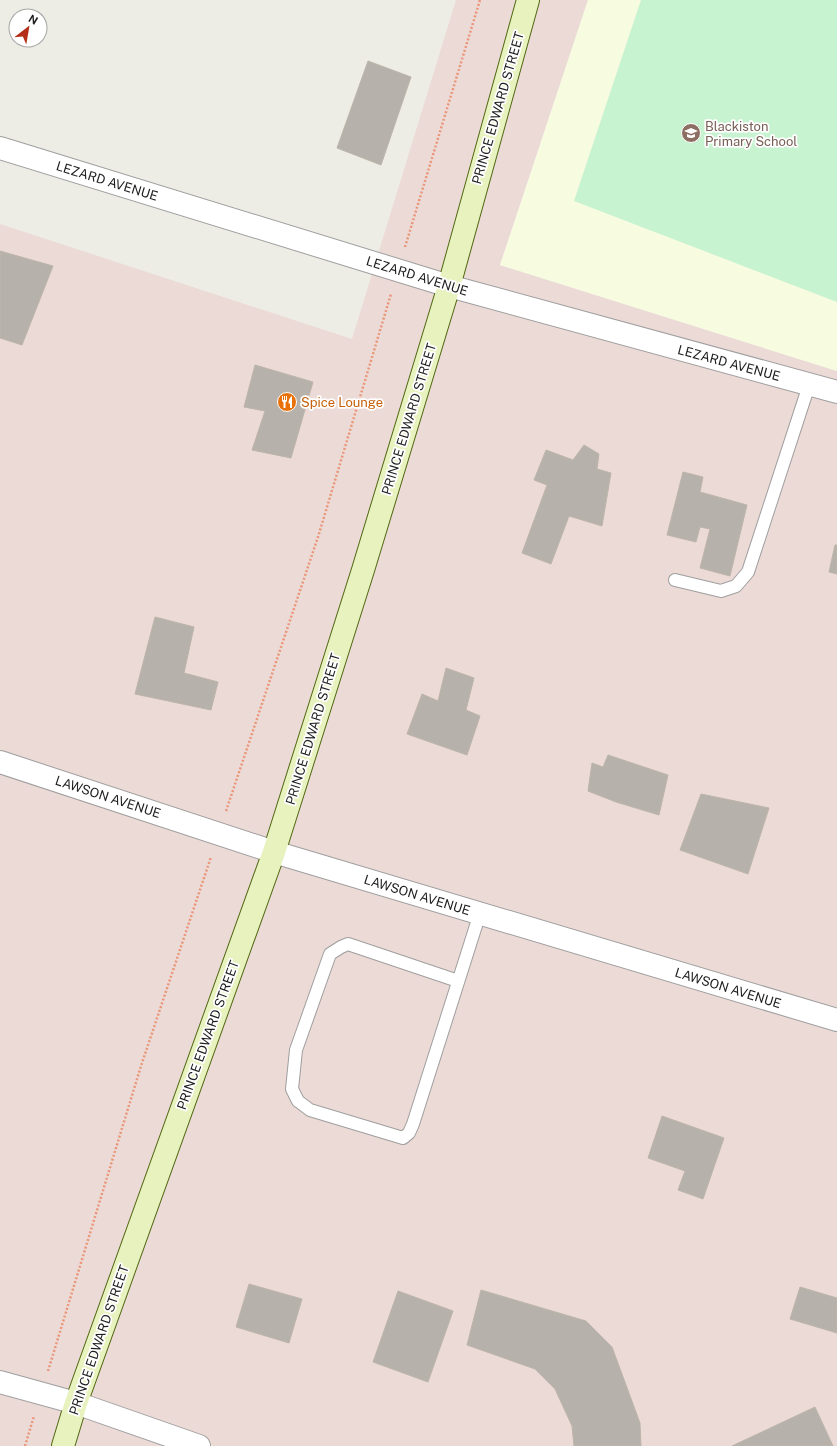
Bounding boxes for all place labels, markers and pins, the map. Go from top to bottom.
place label: Blackiston Primary School [705,119,797,149]
school or university icon: Blackiston Primary School [680,122,702,144]
restaurant icon: Spice Lounge [276,391,298,413]
place label: Spice Lounge [301,395,383,410]

